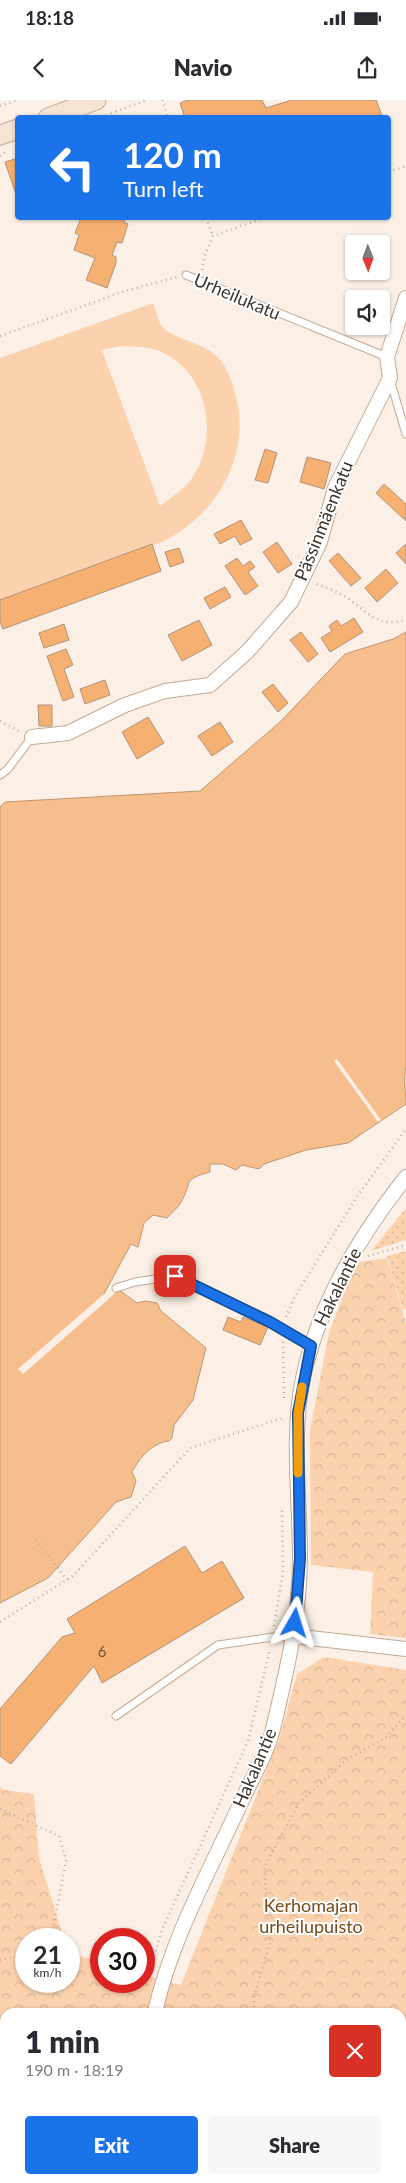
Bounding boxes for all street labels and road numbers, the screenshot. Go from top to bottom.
street label: Urheilukatu [191,268,284,324]
street label: Pässinmäenkatu [289,458,357,584]
street label: Hakalantie [309,1244,365,1329]
street label: Hakalantie [228,1725,281,1811]

